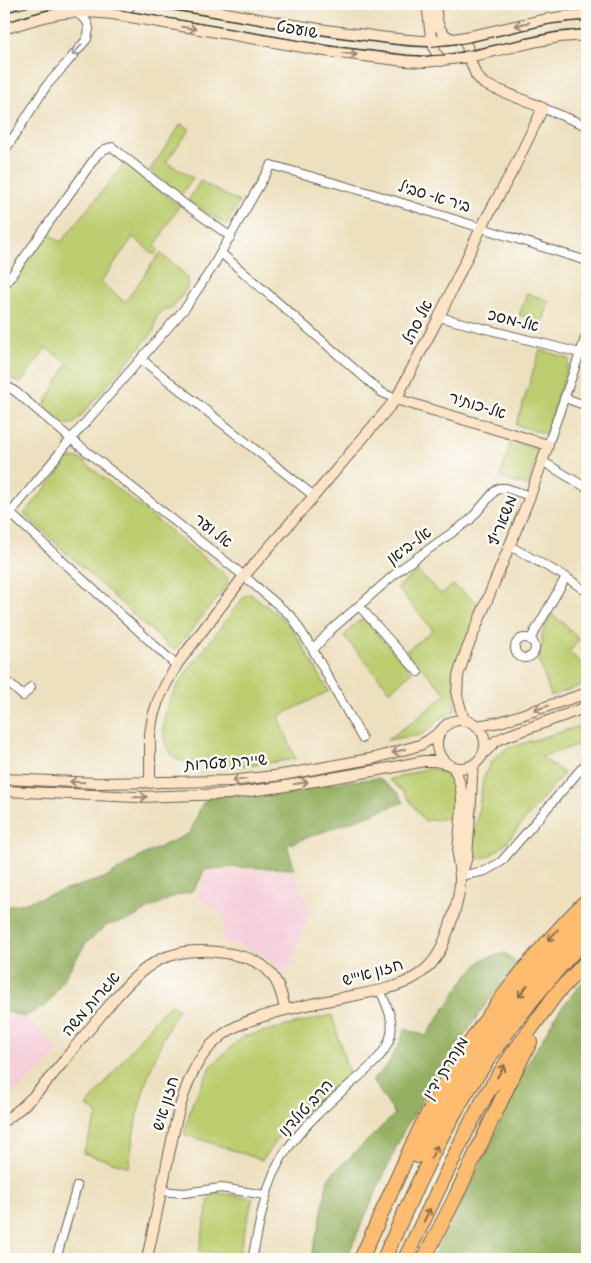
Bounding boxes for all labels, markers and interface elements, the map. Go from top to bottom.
street label: שועפט [274,16,320,46]
one-way arrow [514,20,530,29]
one-way arrow [181,23,197,33]
one-way arrow [72,44,83,57]
one-way arrow [341,49,357,59]
street label: ביר א- סביל [395,176,473,220]
street label: אל סהל [398,297,440,349]
street label: אל-מסכ [485,305,541,339]
street label: אל-כות'ר [446,387,509,427]
street label: משאריף [483,492,525,550]
street label: אל וער [188,510,236,555]
street label: אל-ביאן [383,522,437,572]
one-way arrow [533,704,549,714]
one-way arrow [391,747,407,757]
street label: שיירת עטרות [183,750,268,778]
one-way arrow [232,775,248,785]
one-way arrow [69,778,85,787]
one-way arrow [293,778,309,788]
one-way arrow [132,792,148,802]
one-way arrow [548,929,559,942]
street label: חזון אי"ש [340,954,406,994]
street label: אגרות משה [57,968,127,1042]
one-way arrow [518,984,529,997]
street label: מנהרת ידין [419,1033,475,1105]
one-way arrow [497,1065,507,1079]
street label: חזון איש [148,1074,186,1134]
street label: הרב טולדנו [274,1075,340,1143]
one-way arrow [429,1144,439,1159]
one-way arrow [422,1208,432,1223]

